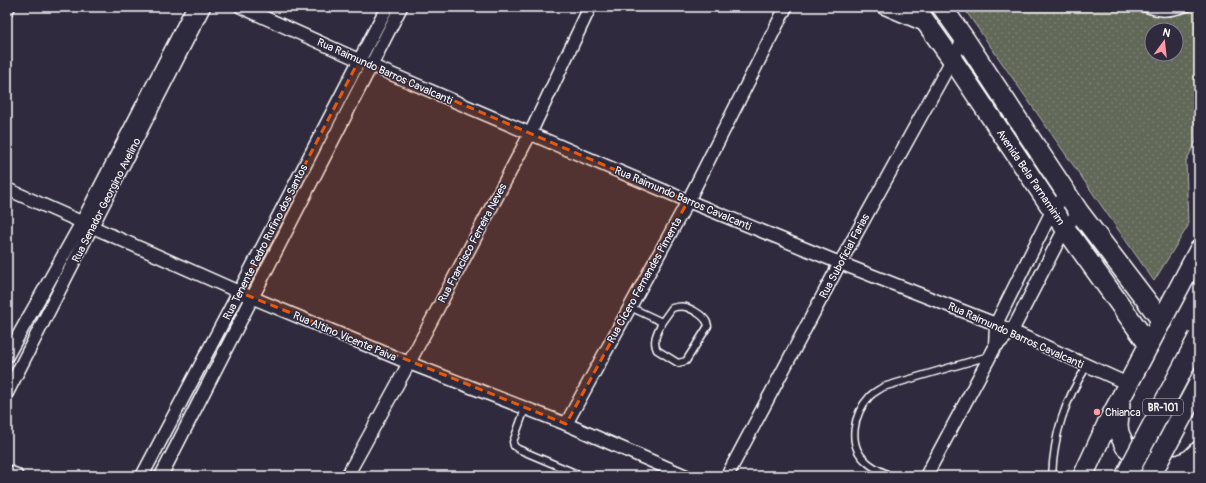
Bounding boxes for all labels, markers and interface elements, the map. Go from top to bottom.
north arrow [1144,22,1184,62]
text: N [1161,26,1172,40]
street label: Rua Raimundo Barros Cavalcanti [315,36,455,107]
street label: Avenida Bela Parnamirim [994,127,1068,228]
street label: Rua Senador Georgino Avelino [69,136,144,265]
street label: Rua Tenente Pedro Rufino dos Santos [220,162,310,322]
street label: Rua Raimundo Barros Cavalcanti [612,164,753,233]
street label: Rua Francisco Ferreira Neves [435,181,510,305]
street label: Rua Suboficial Farias [817,212,872,301]
street label: Rua Cícero Fernandes Pimenta [604,215,684,345]
street label: Rua Raimundo Barros Cavalcanti [946,300,1086,371]
street label: Rua Altino Vicente Paiva [291,309,398,364]
road number: BR-101 [1143,399,1183,415]
place label: Chianca [1105,406,1141,419]
marker: Chianca [1092,407,1102,417]

